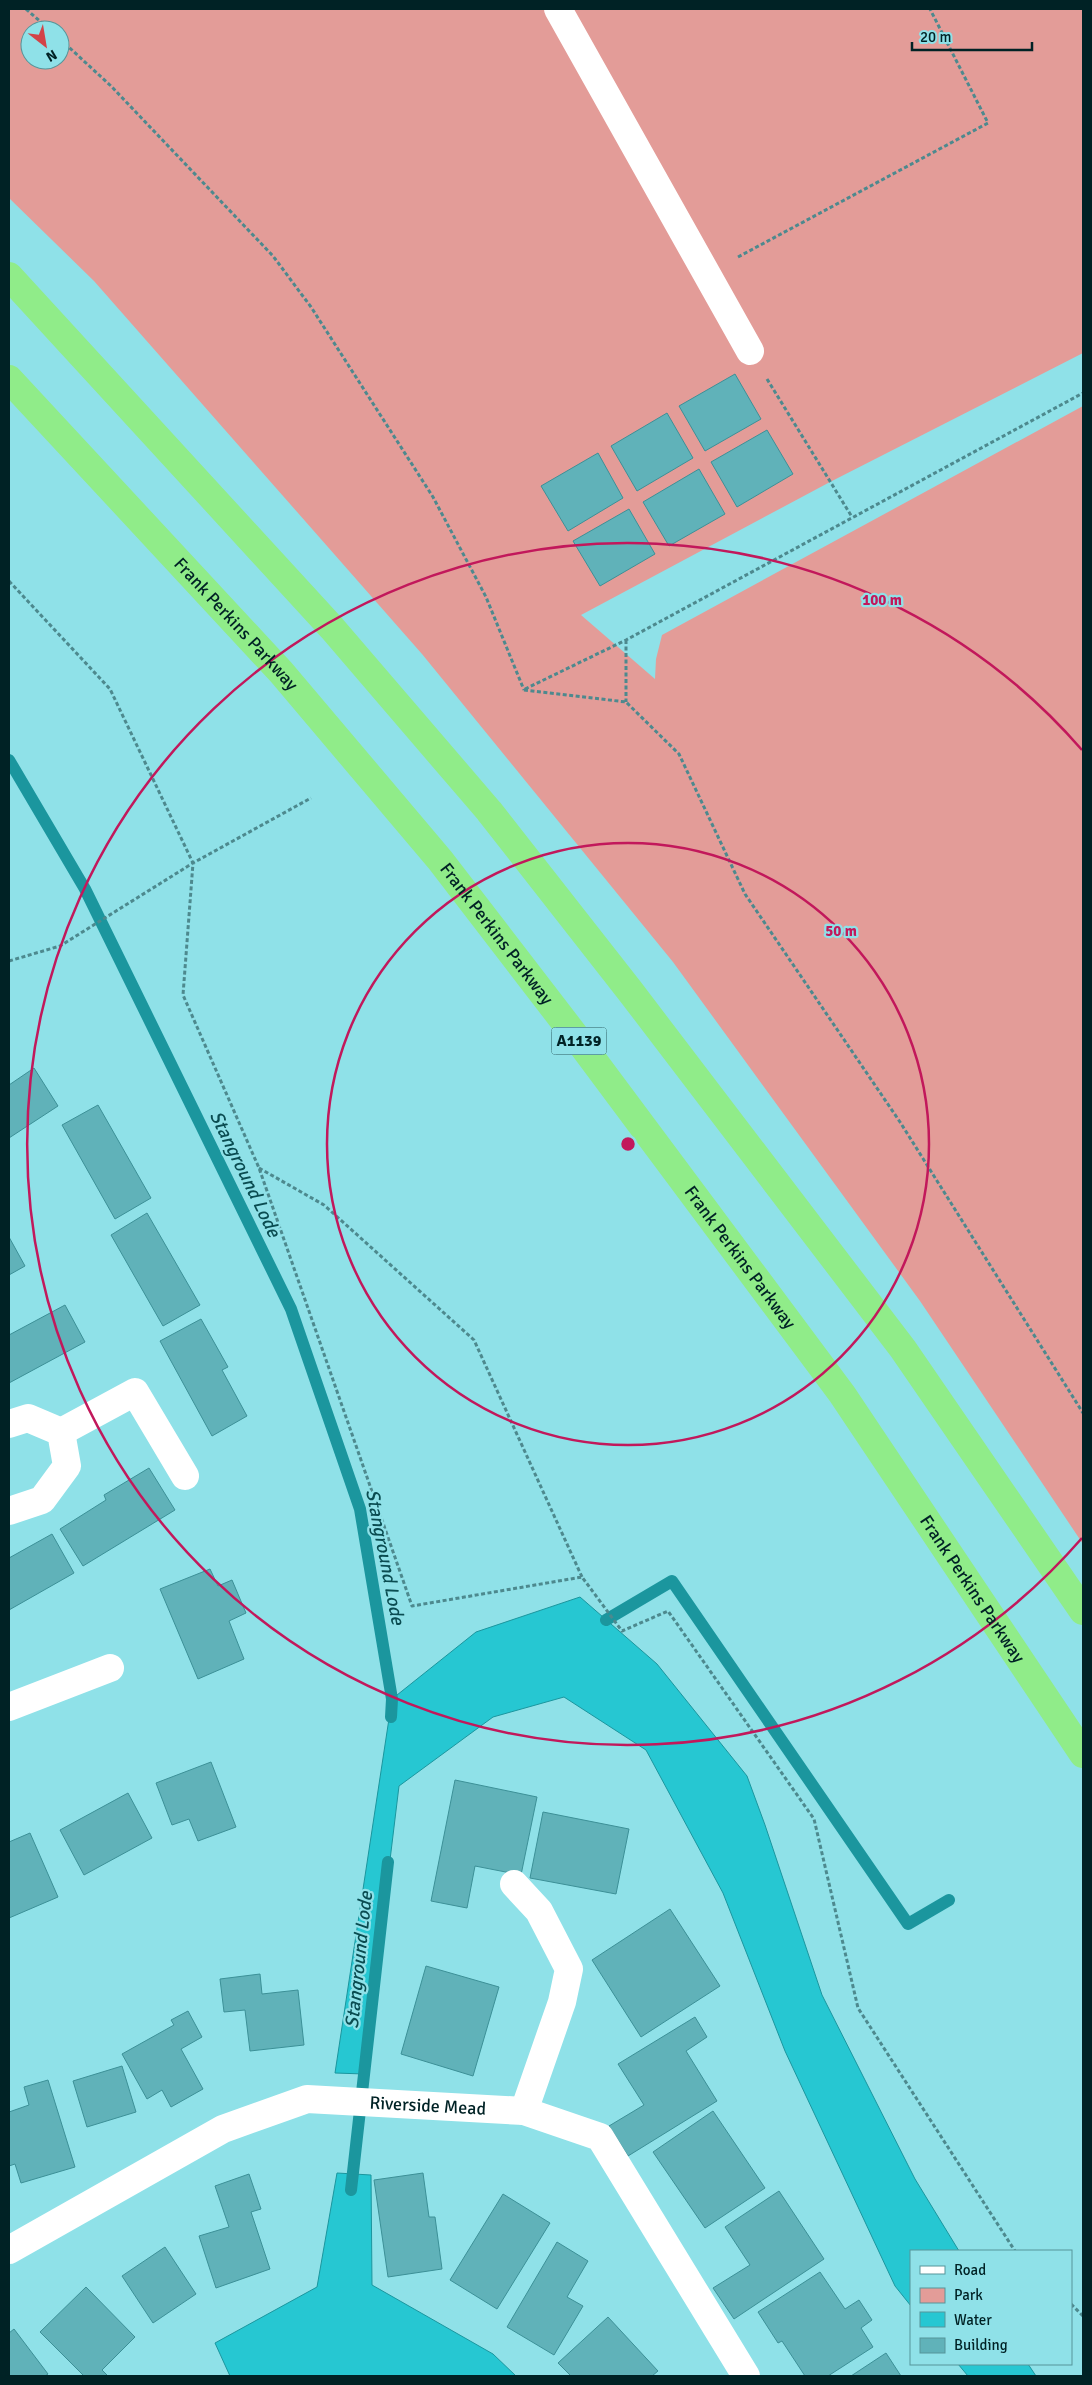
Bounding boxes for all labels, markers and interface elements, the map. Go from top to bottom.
north arrow [20,20,70,70]
scale bar [912,20,1032,52]
text: 20 m [920,28,951,46]
text: N [43,46,60,66]
street label: Frank Perkins Parkway [169,553,303,695]
text: 100 m [862,591,902,609]
street label: Frank Perkins Parkway [435,858,558,1009]
text: 50 m [825,922,857,940]
road number: A1139 [552,1028,606,1054]
water label: Stanground Lode [204,1107,287,1242]
centre of rings [619,1135,637,1153]
street label: Frank Perkins Parkway [680,1181,801,1334]
water label: Stanground Lode [360,1487,410,1628]
street label: Frank Perkins Parkway [915,1511,1030,1667]
water label: Stanground Lode [340,1889,378,2030]
street label: Riverside Mead [369,2091,487,2120]
legend [910,2250,1072,2365]
text: Road [954,2261,986,2279]
text: Park [954,2286,983,2304]
text: Water [954,2311,992,2329]
text: Building [954,2336,1008,2354]

